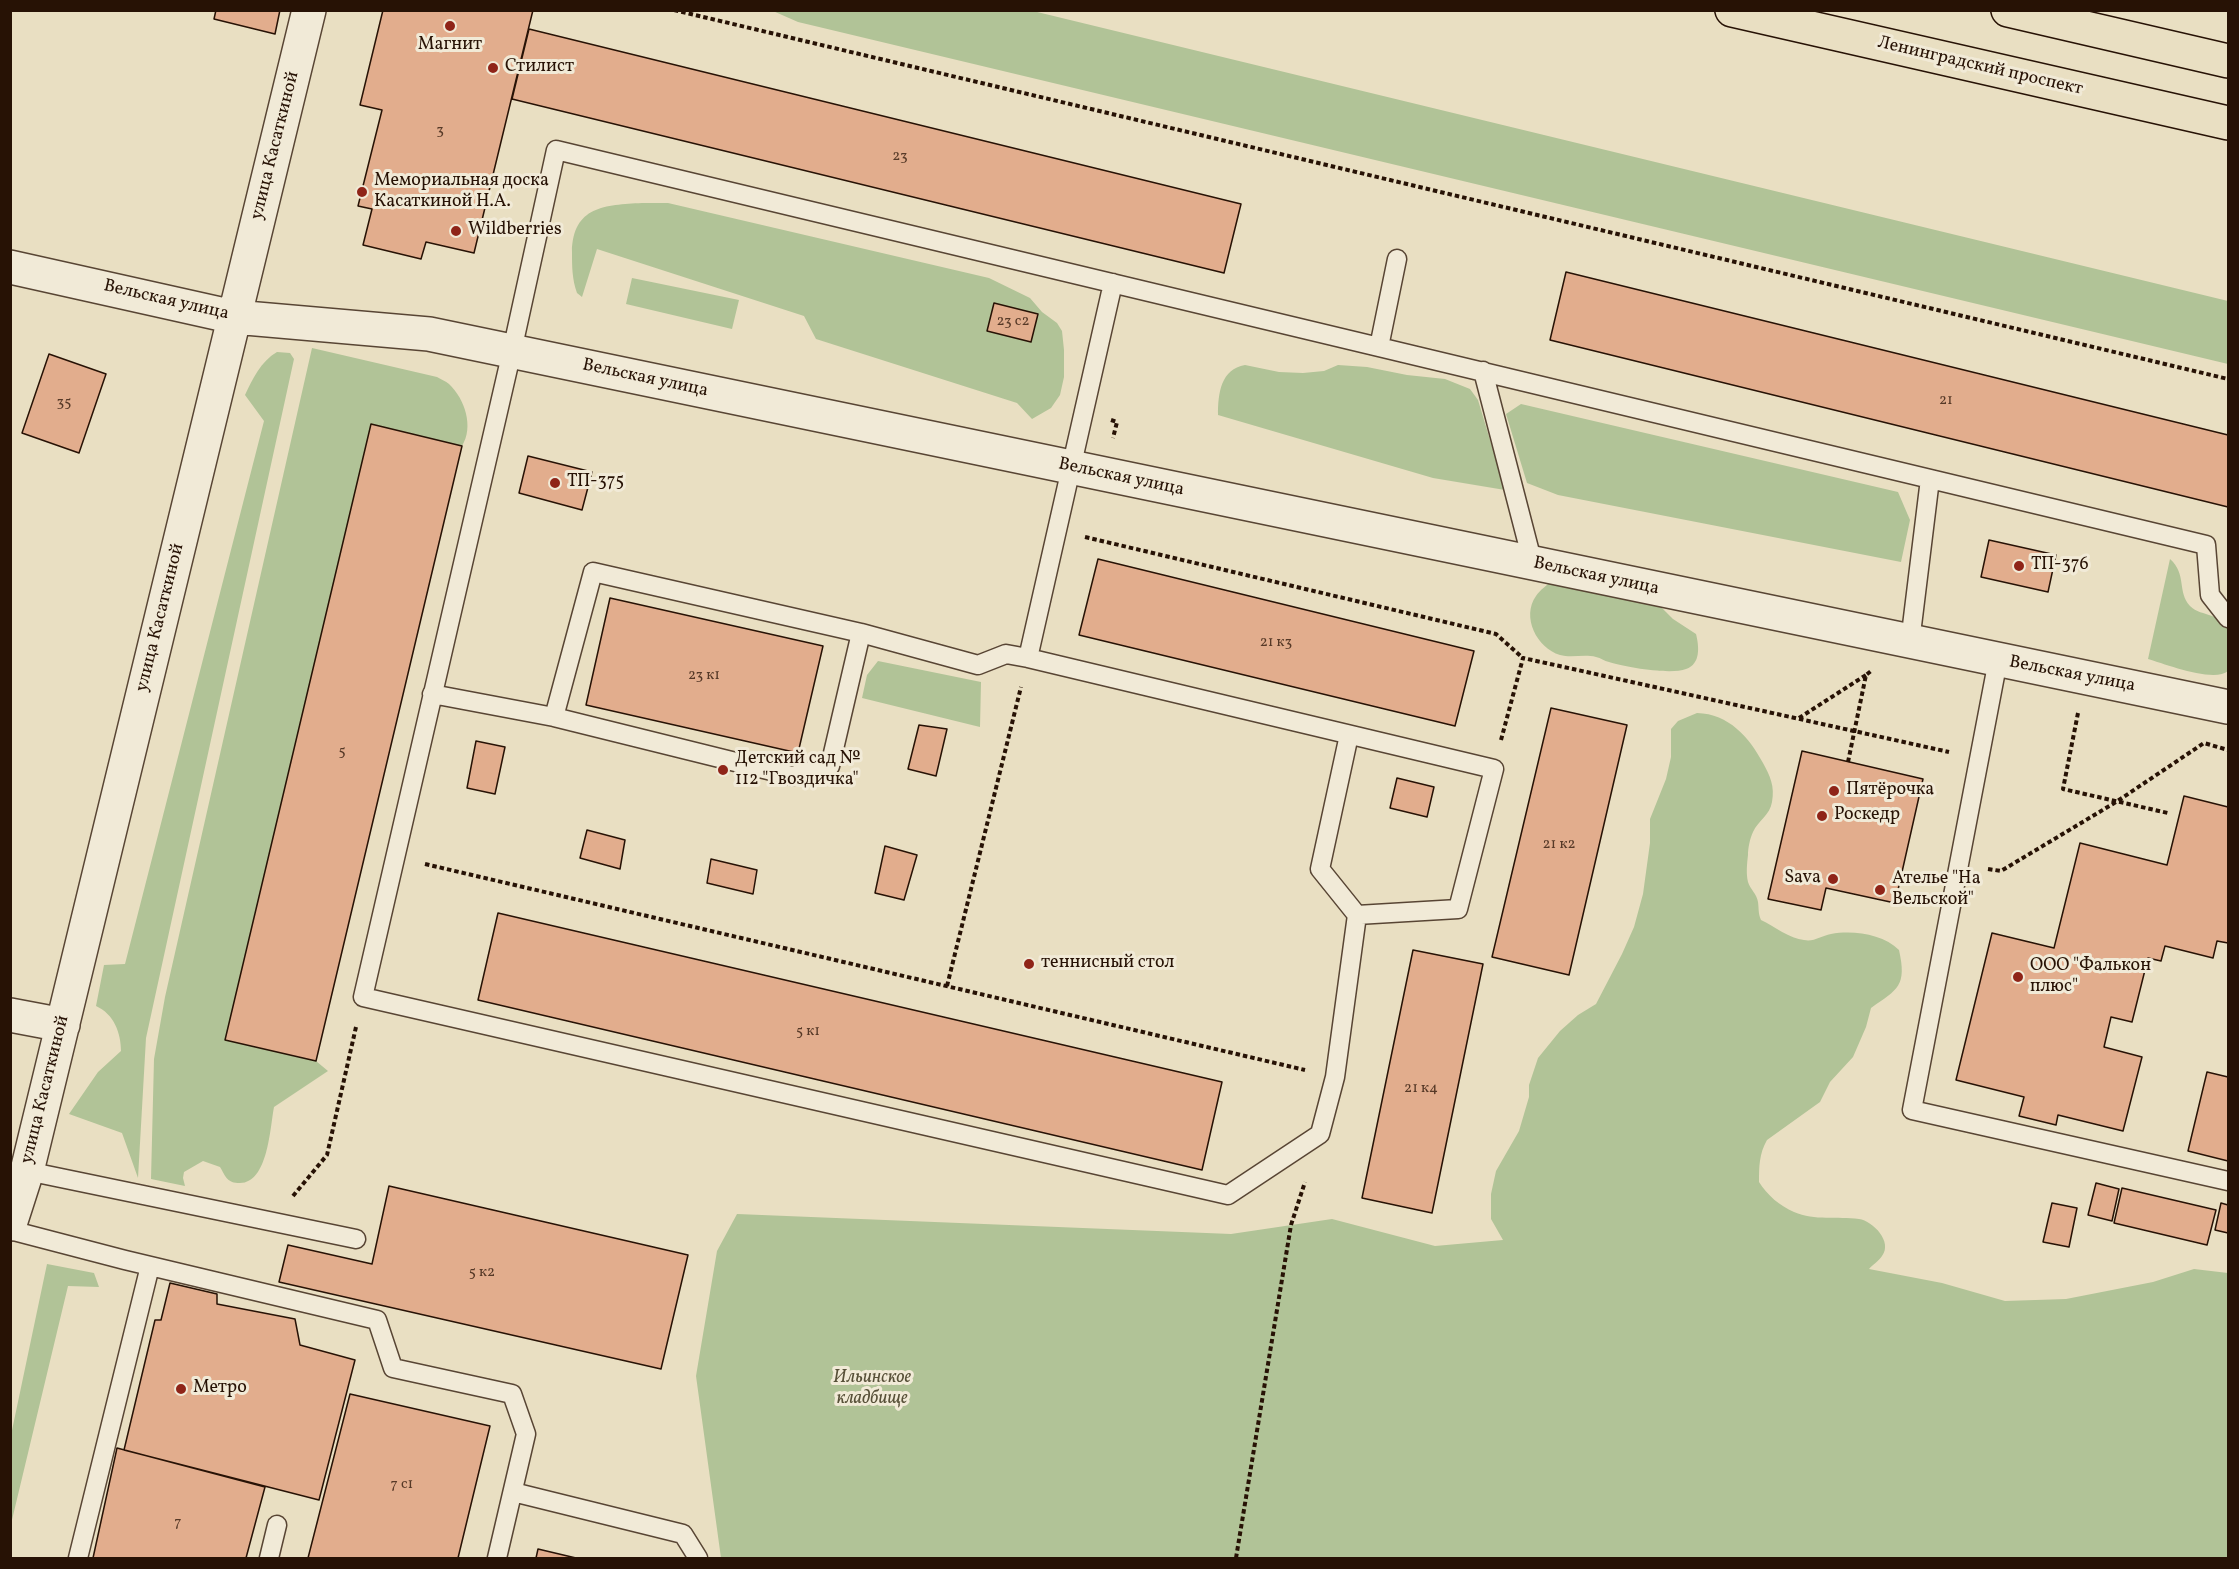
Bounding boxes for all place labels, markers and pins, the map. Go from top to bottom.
marker: Магнит [443,19,457,33]
place label: Магнит [418,35,482,57]
place label: Стилист [505,57,574,79]
marker: Стилист [486,61,500,75]
place label: Мемориальная доска Касаткиной Н.А. [374,171,549,213]
marker: Мемориальная доска Касаткиной Н.А. [355,185,369,199]
place label: Wildberries [468,220,562,242]
marker: Wildberries [449,224,463,238]
place label: ТП-375 [567,472,624,494]
marker: ТП-375 [548,476,562,490]
place label: ТП-376 [2031,555,2088,577]
marker: ТП-376 [2012,559,2026,573]
place label: Детский сад № 112 "Гвоздичка" [735,749,860,792]
marker: Детский сад № 112 "Гвоздичка" [716,763,730,777]
place label: Пятёрочка [1846,780,1934,802]
marker: Пятёрочка [1827,784,1841,798]
place label: Роскедр [1834,805,1900,827]
marker: Роскедр [1815,809,1829,823]
place label: Sava [1784,868,1821,890]
place label: Ателье "На Вельской" [1892,869,1981,912]
marker: Sava [1826,872,1840,886]
marker: Ателье "На Вельской" [1873,883,1887,897]
place label: теннисный стол [1041,953,1174,975]
place label: ООО "Фалькон плюс" [2030,956,2151,998]
marker: теннисный стол [1022,957,1036,971]
marker: ООО "Фалькон плюс" [2011,970,2025,984]
place label: Метро [193,1378,247,1400]
marker: Метро [174,1382,188,1396]

